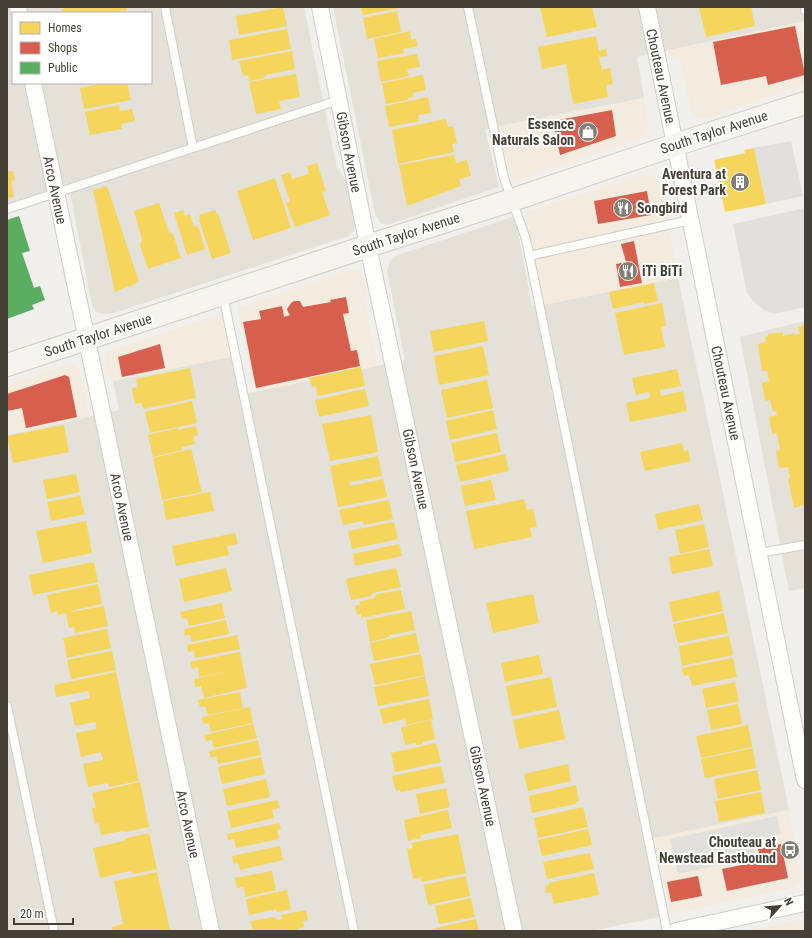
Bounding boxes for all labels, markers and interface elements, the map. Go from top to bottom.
legend [12,12,152,84]
text: Homes [48,21,82,35]
street label: Chouteau Avenue [643,27,679,125]
text: Shops [48,41,77,55]
text: Public [48,61,78,75]
street label: South Taylor Avenue [658,107,770,157]
street label: Gibson Avenue [333,110,365,194]
place label: Essence Naturals Salon [492,116,574,148]
shop icon: Essence Naturals Salon [577,121,599,143]
street label: Arco Avenue [40,154,70,226]
place label: Aventura at Forest Park [662,166,726,198]
building icon: Aventura at Forest Park [729,171,751,193]
restaurant icon: Songbird [612,197,634,219]
place label: Songbird [637,200,687,216]
street label: South Taylor Avenue [350,209,462,259]
restaurant icon: iTi BiTi [617,260,639,282]
place label: iTi BiTi [642,263,682,279]
street label: South Taylor Avenue [42,310,154,360]
street label: Chouteau Avenue [708,344,744,442]
street label: Gibson Avenue [400,427,432,511]
street label: Arco Avenue [107,471,137,543]
street label: Gibson Avenue [467,744,499,828]
street label: Arco Avenue [173,788,203,860]
place label: Chouteau at Newstead Eastbound [659,834,776,866]
bus stop icon: Chouteau at Newstead Eastbound [779,839,801,861]
north arrow [760,886,800,926]
text: N [781,896,796,908]
scale bar [14,900,73,926]
text: 20 m [20,907,44,921]

